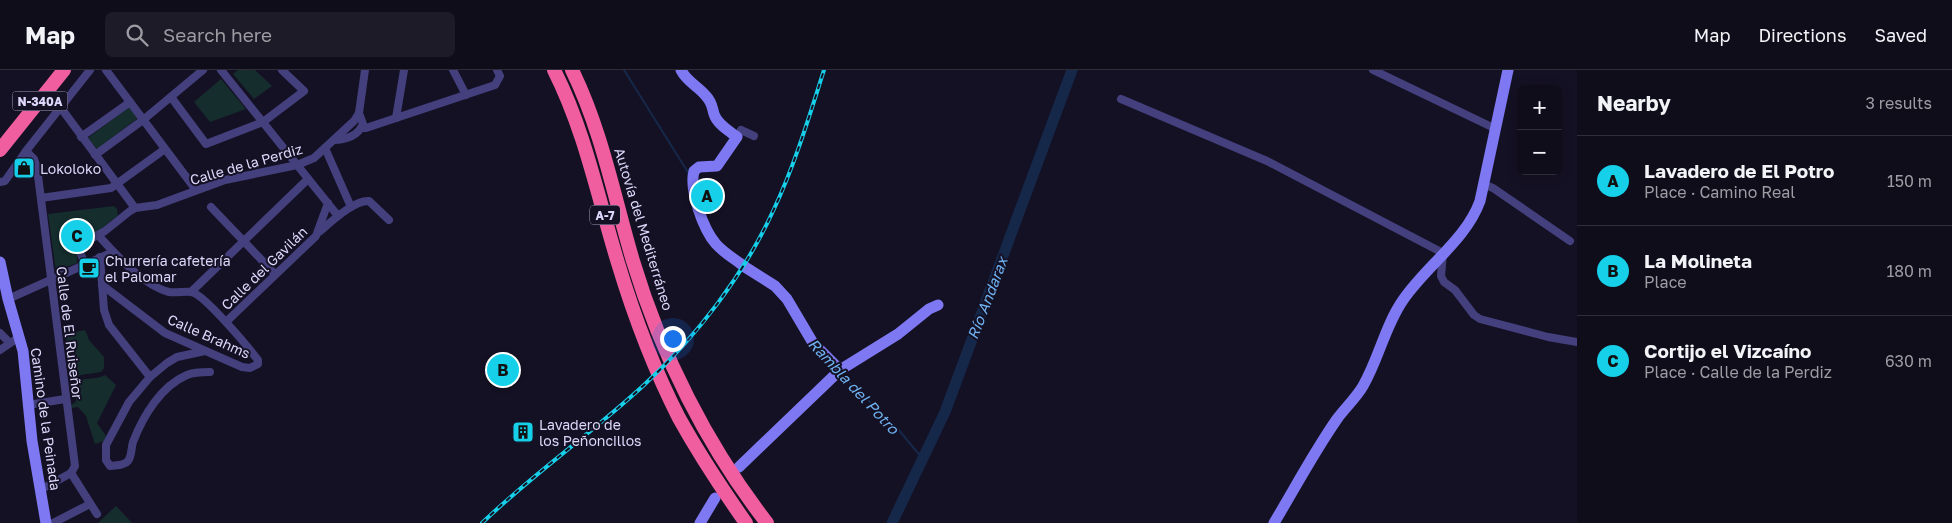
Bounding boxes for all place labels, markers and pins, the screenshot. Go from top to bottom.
shop icon: Lokoloko [12,156,36,180]
place label: Lokoloko [40,160,101,177]
pin: A [691,177,723,215]
pin: C [61,217,93,255]
place label: Churrería cafetería el Palomar [105,252,231,285]
cafe icon: Churrería cafetería el Palomar [77,256,101,280]
pin: B [487,351,519,389]
place label: Lavadero de los Peñoncillos [539,416,641,449]
building icon: Lavadero de los Peñoncillos [511,420,535,444]

